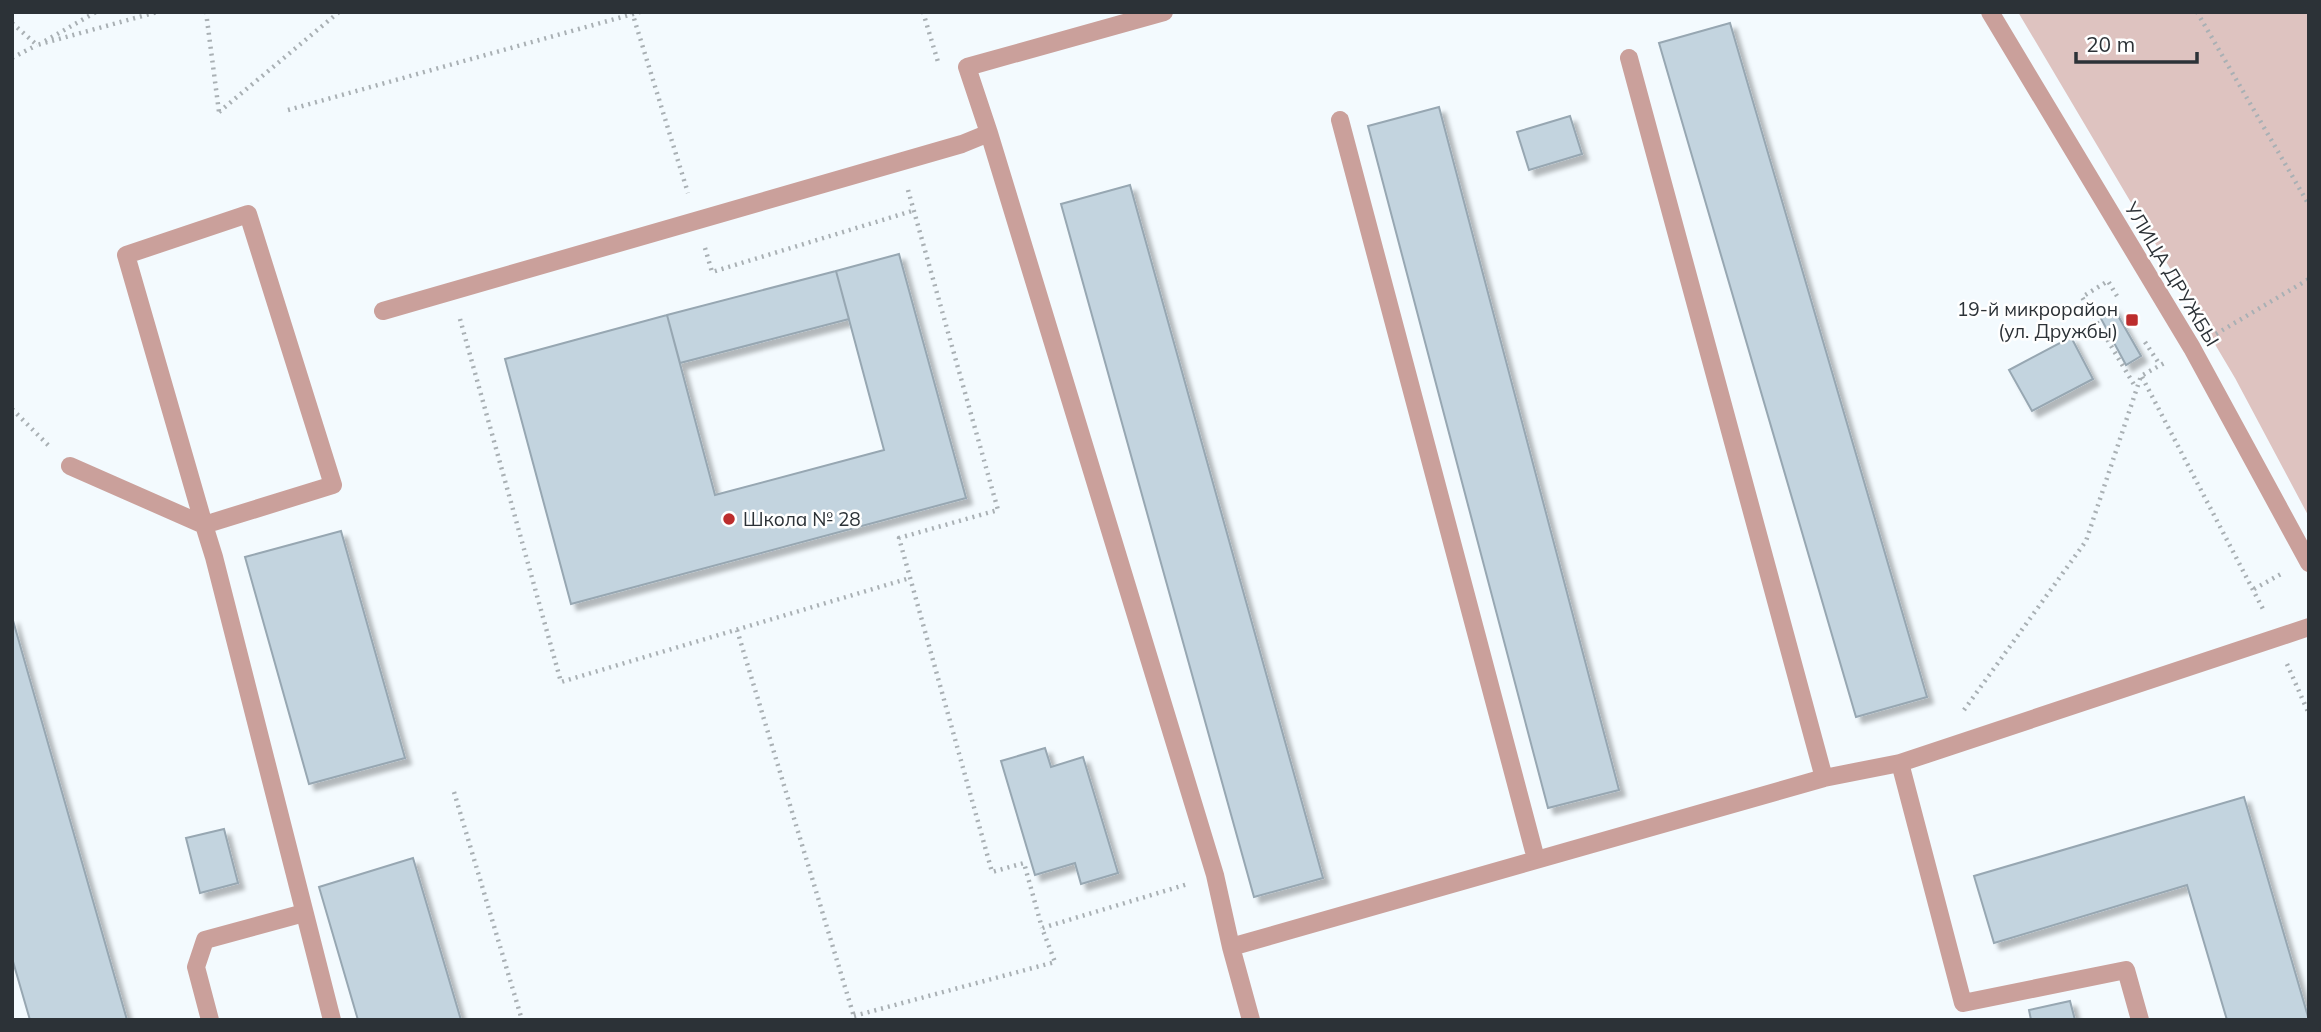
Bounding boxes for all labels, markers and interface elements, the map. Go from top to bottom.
scale bar [2076,21,2197,65]
text: 20 m [2086,31,2135,57]
street label: УЛИЦА ДРУЖБЫ [2119,197,2225,350]
place label: 19-й микрорайон (ул. Дружбы) [1957,297,2118,343]
marker: 19-й микрорайон (ул. Дружбы) [2124,312,2140,328]
place label: Школа № 28 [743,507,861,531]
marker: Школа № 28 [721,511,737,527]

